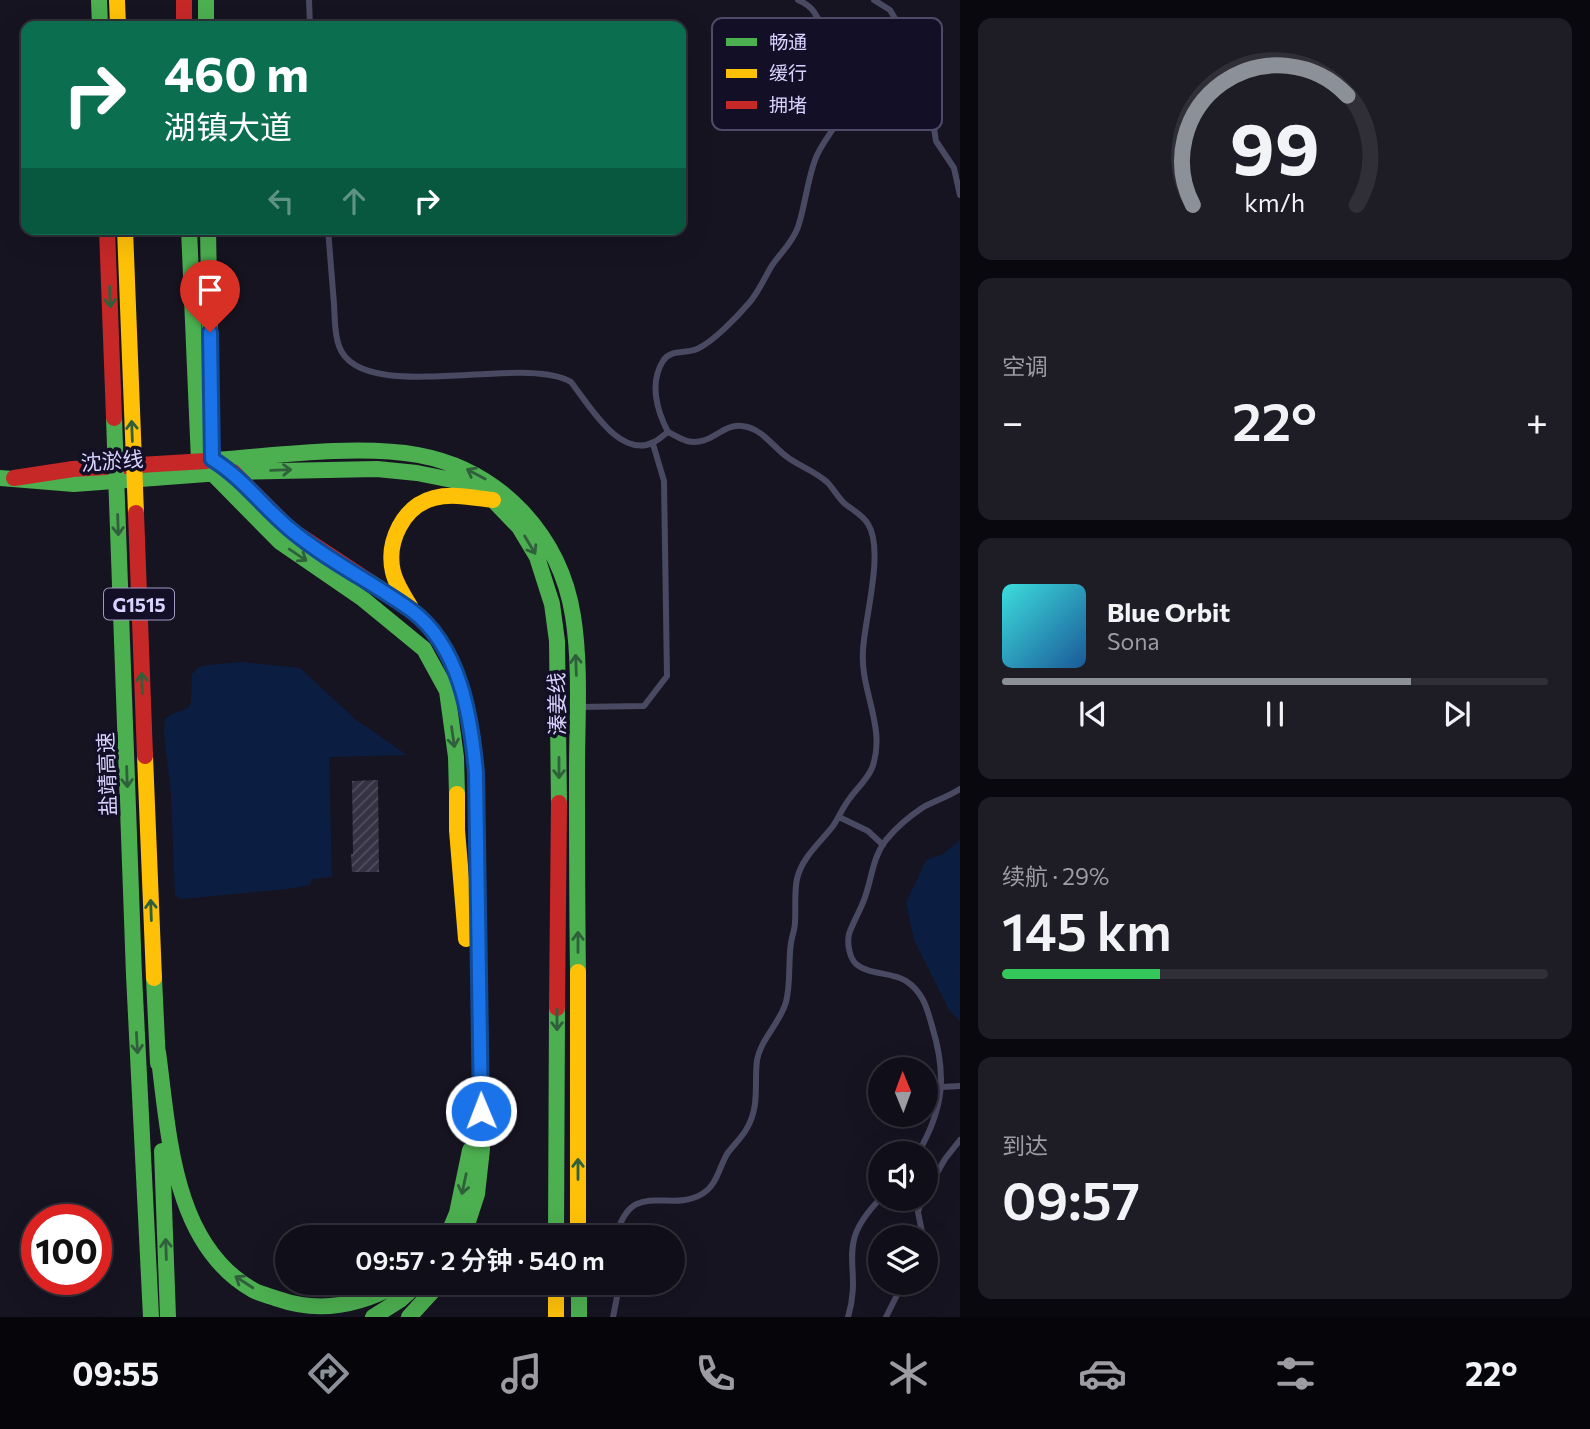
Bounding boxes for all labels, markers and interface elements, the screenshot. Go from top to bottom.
legend [712,18,942,130]
text: 畅通 [769,30,807,53]
text: 460 m [164,42,309,102]
icon: right [49,49,140,140]
text: 缓行 [769,61,807,84]
text: 拥堵 [769,93,807,116]
text: 99 [1230,101,1320,190]
text: 湖镇大道 [164,106,292,146]
icon: left [262,182,300,220]
icon: ahead [335,182,373,220]
icon: right [408,182,446,220]
text: km/h [1245,187,1305,217]
pin [180,260,240,332]
icon: arrive [191,271,229,309]
one-way arrow [103,286,116,309]
text: 空调 [1002,352,1048,380]
text: 22° [1232,388,1317,452]
text: − [1002,397,1024,444]
text: + [1526,397,1548,444]
one-way arrow [126,420,139,443]
street label: 沈淤线 [80,445,144,475]
one-way arrow [269,464,292,477]
one-way arrow [466,467,487,481]
one-way arrow [111,513,124,536]
one-way arrow [523,535,537,555]
one-way arrow [288,548,307,562]
road number: G1515 [104,589,174,620]
text: Blue Orbit [1107,596,1230,627]
text: Sona [1107,627,1159,655]
one-way arrow [569,654,583,677]
one-way arrow [135,671,148,694]
street label: 溱姜线 [543,672,569,736]
icon: previous [1074,695,1112,733]
icon: pause [1256,695,1294,733]
icon: next [1438,695,1476,733]
one-way arrow [447,725,460,748]
street label: 盐靖高速 [92,732,120,816]
one-way arrow [552,757,566,780]
one-way arrow [120,765,133,788]
text: 续航 · 29% [1002,862,1109,890]
text: 145 km [1002,898,1172,962]
one-way arrow [145,899,158,922]
one-way arrow [571,930,585,953]
one-way arrow [551,1009,564,1032]
one-way arrow [131,1032,144,1055]
north arrow [868,1057,938,1127]
map controls [868,1057,938,1295]
position arrow [444,1074,518,1148]
text: 到达 [1002,1131,1048,1159]
button: sound [868,1141,938,1211]
one-way arrow [571,1158,585,1181]
text: 09:57 [1002,1167,1140,1231]
one-way arrow [456,1172,470,1195]
speed limit sign: 100 [21,1204,112,1295]
button: layers [868,1225,938,1295]
one-way arrow [159,1238,172,1261]
text: 09:57 · 2 分钟 · 540 m [355,1244,605,1275]
one-way arrow [235,1275,254,1289]
icon: directions [304,1349,353,1398]
icon: music [497,1349,546,1398]
icon: phone [691,1349,740,1398]
icon: climate [884,1349,933,1398]
icon: car [1078,1349,1127,1398]
icon: filters [1271,1349,1320,1398]
text: 09:55 [72,1353,159,1393]
text: 22° [1465,1353,1518,1393]

